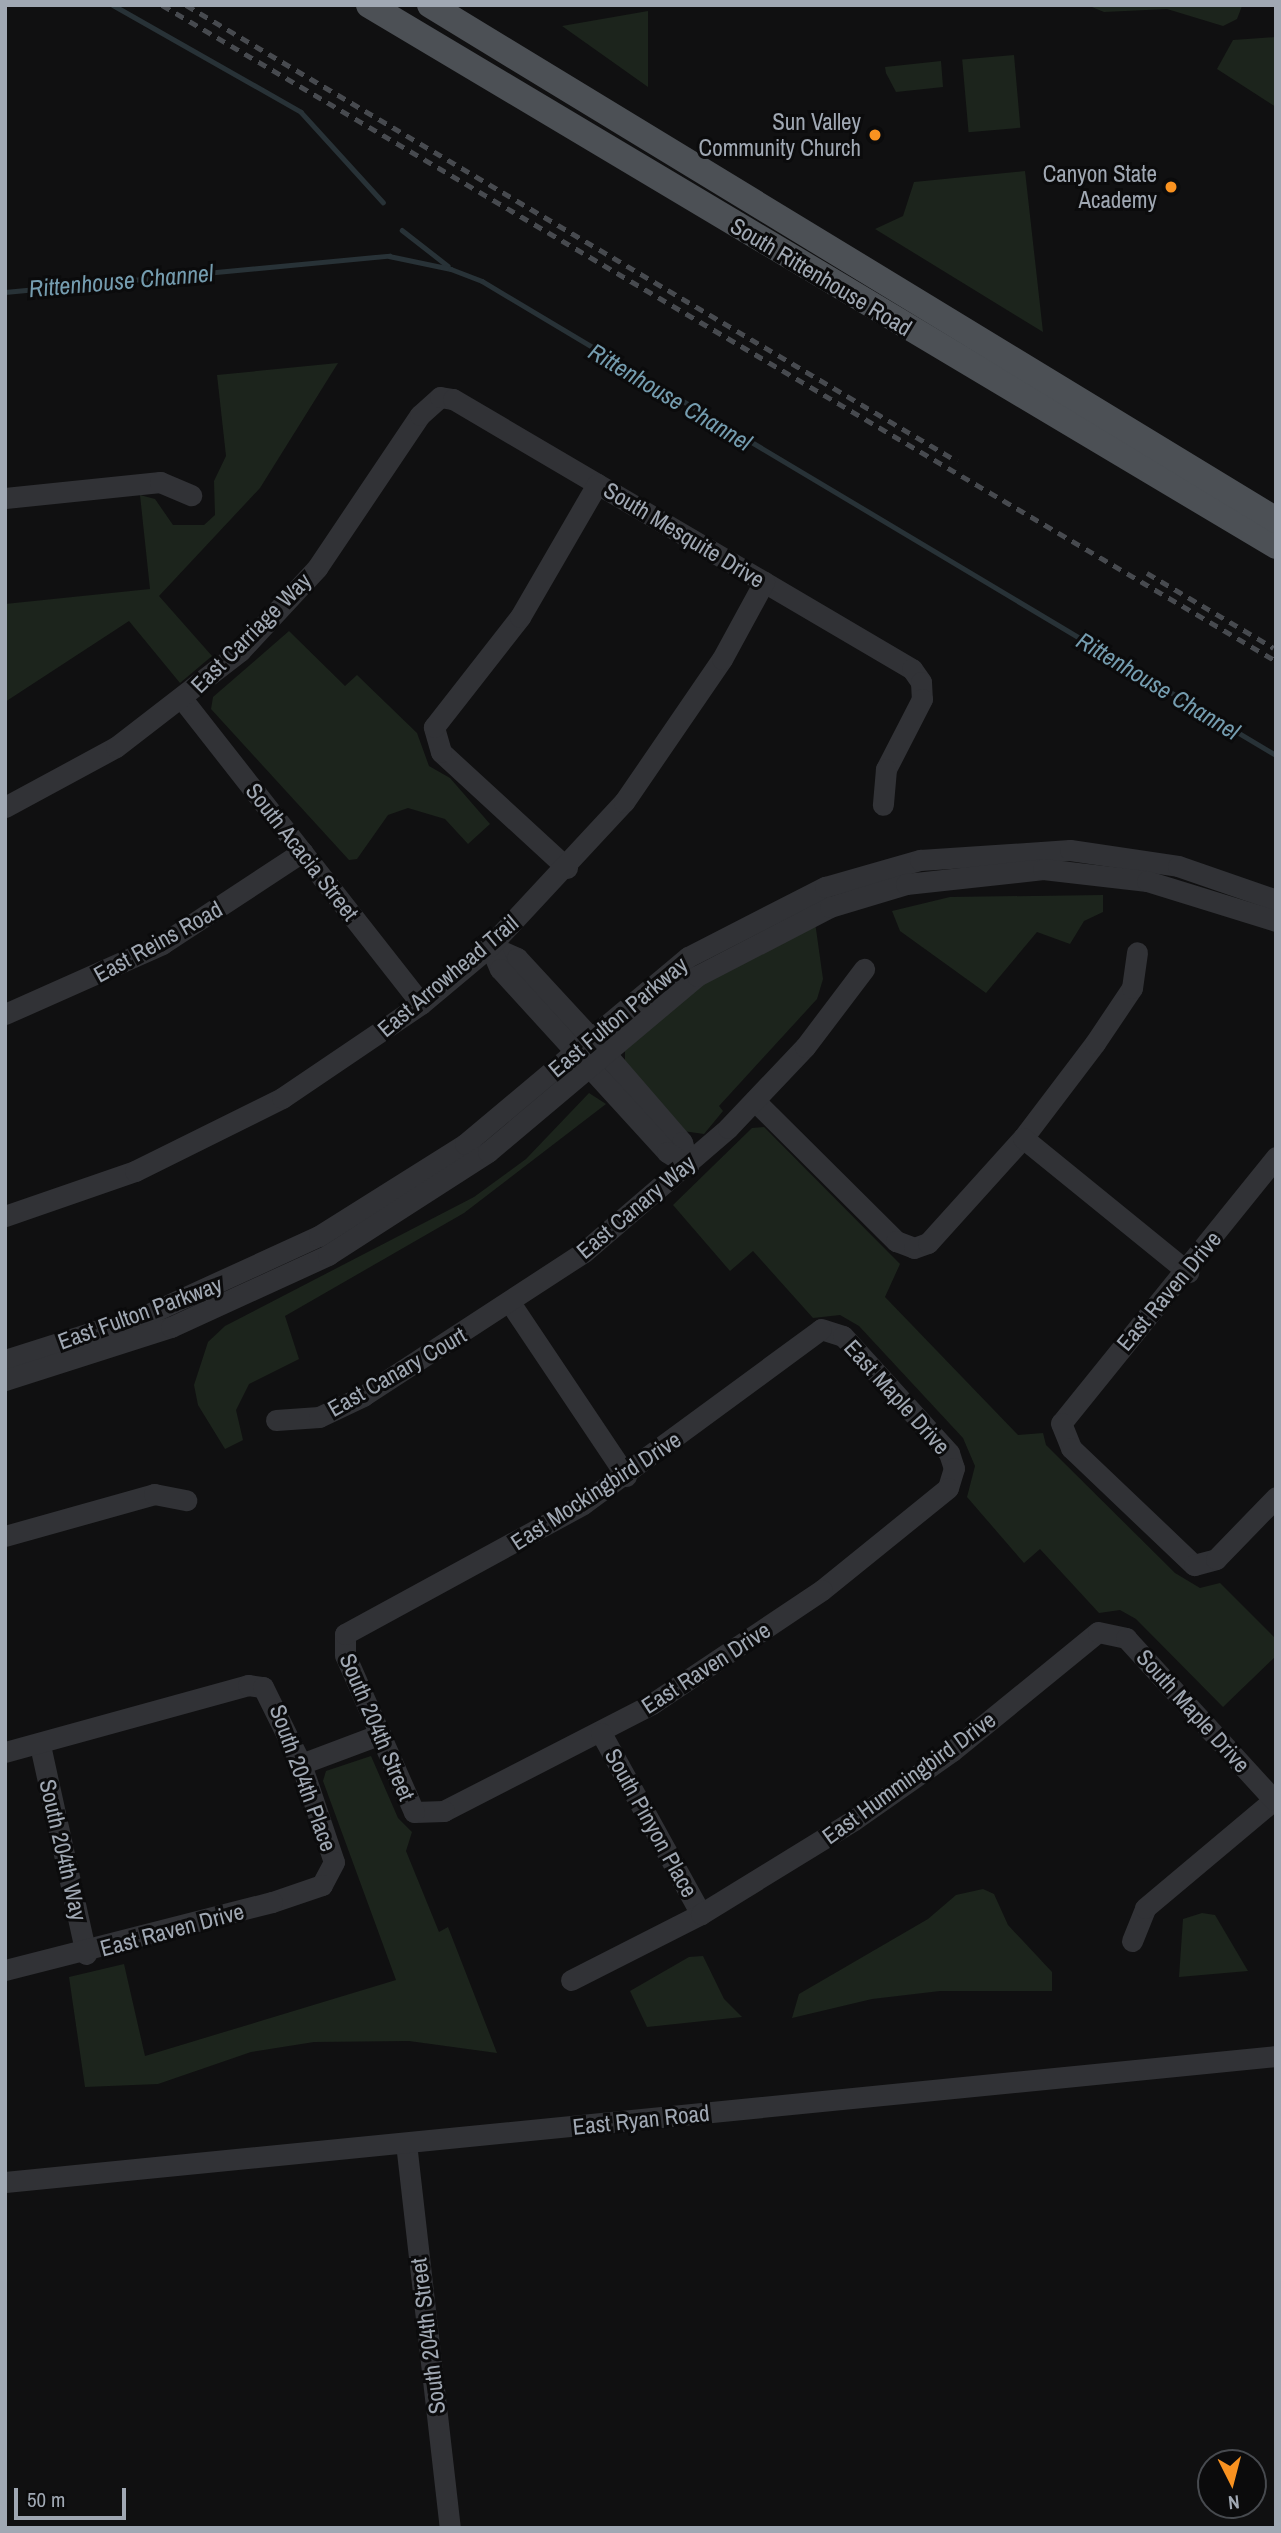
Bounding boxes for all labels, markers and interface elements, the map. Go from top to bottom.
place label: Sun Valley Community Church [699,108,861,162]
marker: Sun Valley Community Church [867,127,883,143]
place label: Canyon State Academy [1043,160,1157,214]
marker: Canyon State Academy [1163,179,1179,195]
street label: South Rittenhouse Road [725,212,917,342]
water label: Rittenhouse Channel [28,259,214,303]
water label: Rittenhouse Channel [583,337,757,457]
street label: South Mesquite Drive [599,476,769,594]
street label: East Carriage Way [185,567,317,699]
water label: Rittenhouse Channel [1071,626,1245,746]
street label: South Acacia Street [239,777,365,927]
street label: East Reins Road [89,895,227,989]
street label: East Arrowhead Trail [372,909,524,1043]
street label: East Fulton Parkway [543,951,693,1083]
street label: East Canary Way [571,1149,701,1265]
street label: East Raven Drive [1111,1226,1227,1356]
street label: East Fulton Parkway [54,1270,226,1356]
street label: East Canary Court [323,1321,471,1423]
street label: East Maple Drive [838,1334,956,1460]
street label: East Mockingbird Drive [506,1426,686,1556]
street label: East Raven Drive [637,1616,775,1720]
street label: South Maple Drive [1130,1644,1256,1778]
street label: South 204th Street [334,1649,420,1805]
street label: South 204th Place [264,1701,342,1855]
street label: East Hummingbird Drive [817,1706,1001,1850]
street label: South Pinyon Place [599,1744,703,1902]
street label: South 204th Way [33,1777,93,1923]
street label: East Raven Drive [97,1898,247,1962]
street label: East Ryan Road [571,2099,711,2141]
street label: South 204th Street [405,2256,451,2416]
north arrow [1197,2449,1267,2519]
scale bar [18,2474,130,2518]
text: 50 m [27,2485,65,2514]
text: N [1227,2489,1241,2516]

